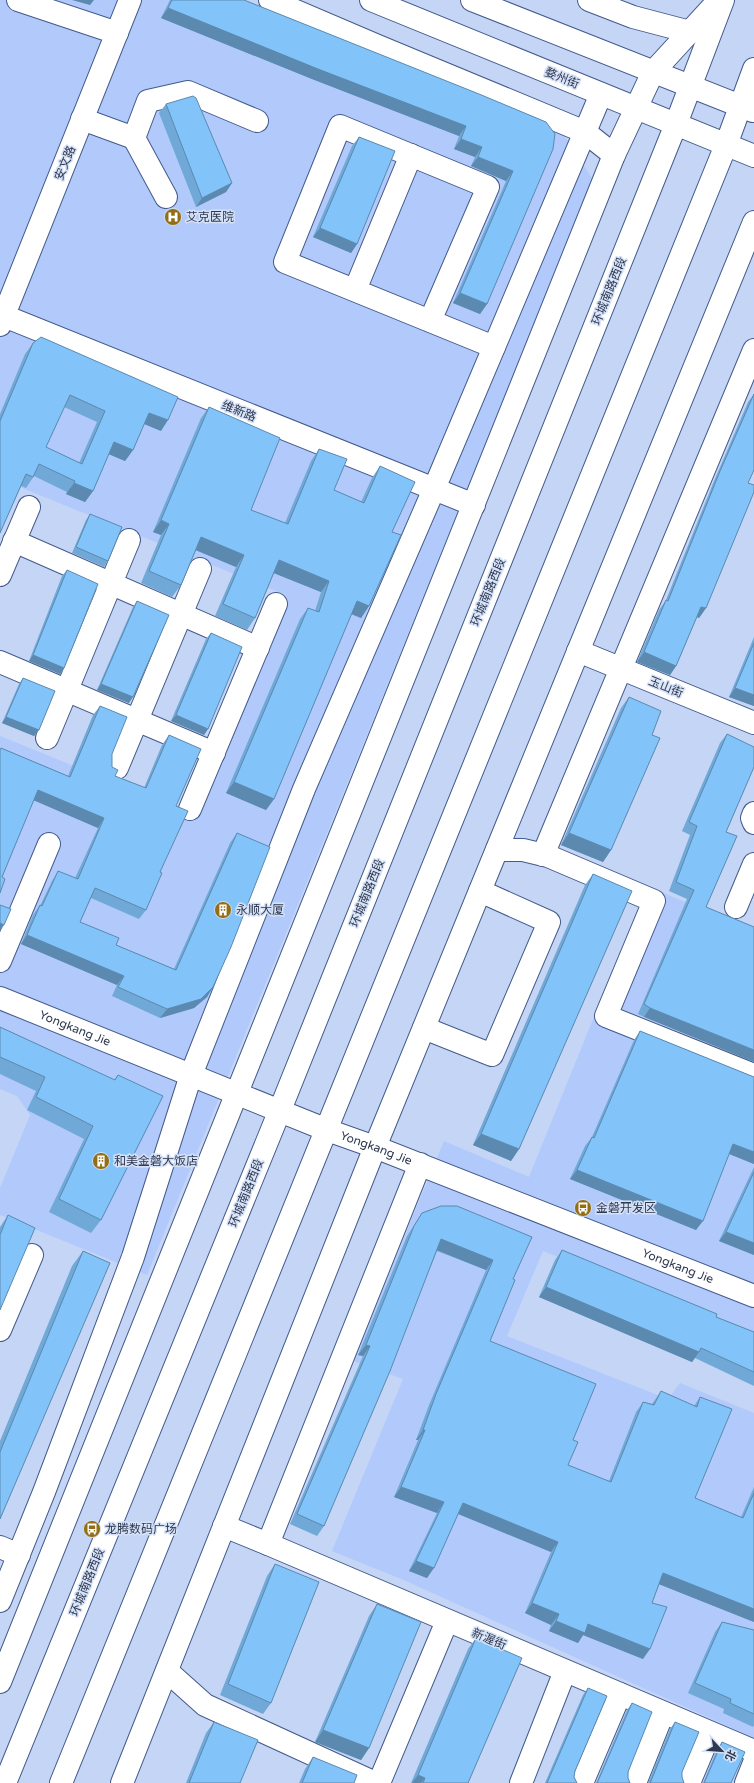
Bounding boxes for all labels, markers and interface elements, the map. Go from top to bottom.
street label: 婺州街 [543,65,581,91]
street label: 安文路 [52,144,78,182]
hospital icon: 艾克医院 [163,207,183,227]
place label: 艾克医院 [186,210,234,224]
street label: 环城南路西段 [589,255,629,327]
street label: 维新路 [220,398,258,424]
street label: 环城南路西段 [468,556,508,628]
street label: 玉山街 [647,674,685,700]
street label: 环城南路西段 [347,857,387,929]
building icon: 永顺大厦 [213,900,233,920]
place label: 永顺大厦 [236,903,284,917]
street label: Yongkang Jie [37,1008,113,1049]
street label: Yongkang Jie [338,1128,414,1168]
building icon: 和美金磐大饭店 [91,1151,111,1171]
place label: 和美金磐大饭店 [114,1154,198,1168]
street label: 环城南路西段 [226,1157,266,1229]
bus stop icon: 金磐开发区 [573,1198,593,1218]
place label: 金磐开发区 [596,1201,656,1215]
street label: Yongkang Jie [640,1246,716,1286]
bus stop icon: 龙腾数码广场 [82,1519,102,1539]
place label: 龙腾数码广场 [105,1522,177,1536]
street label: 环城南路西段 [67,1546,107,1618]
street label: 新渥街 [470,1626,508,1652]
north arrow [702,1731,742,1771]
text: 北 [722,1747,739,1763]

